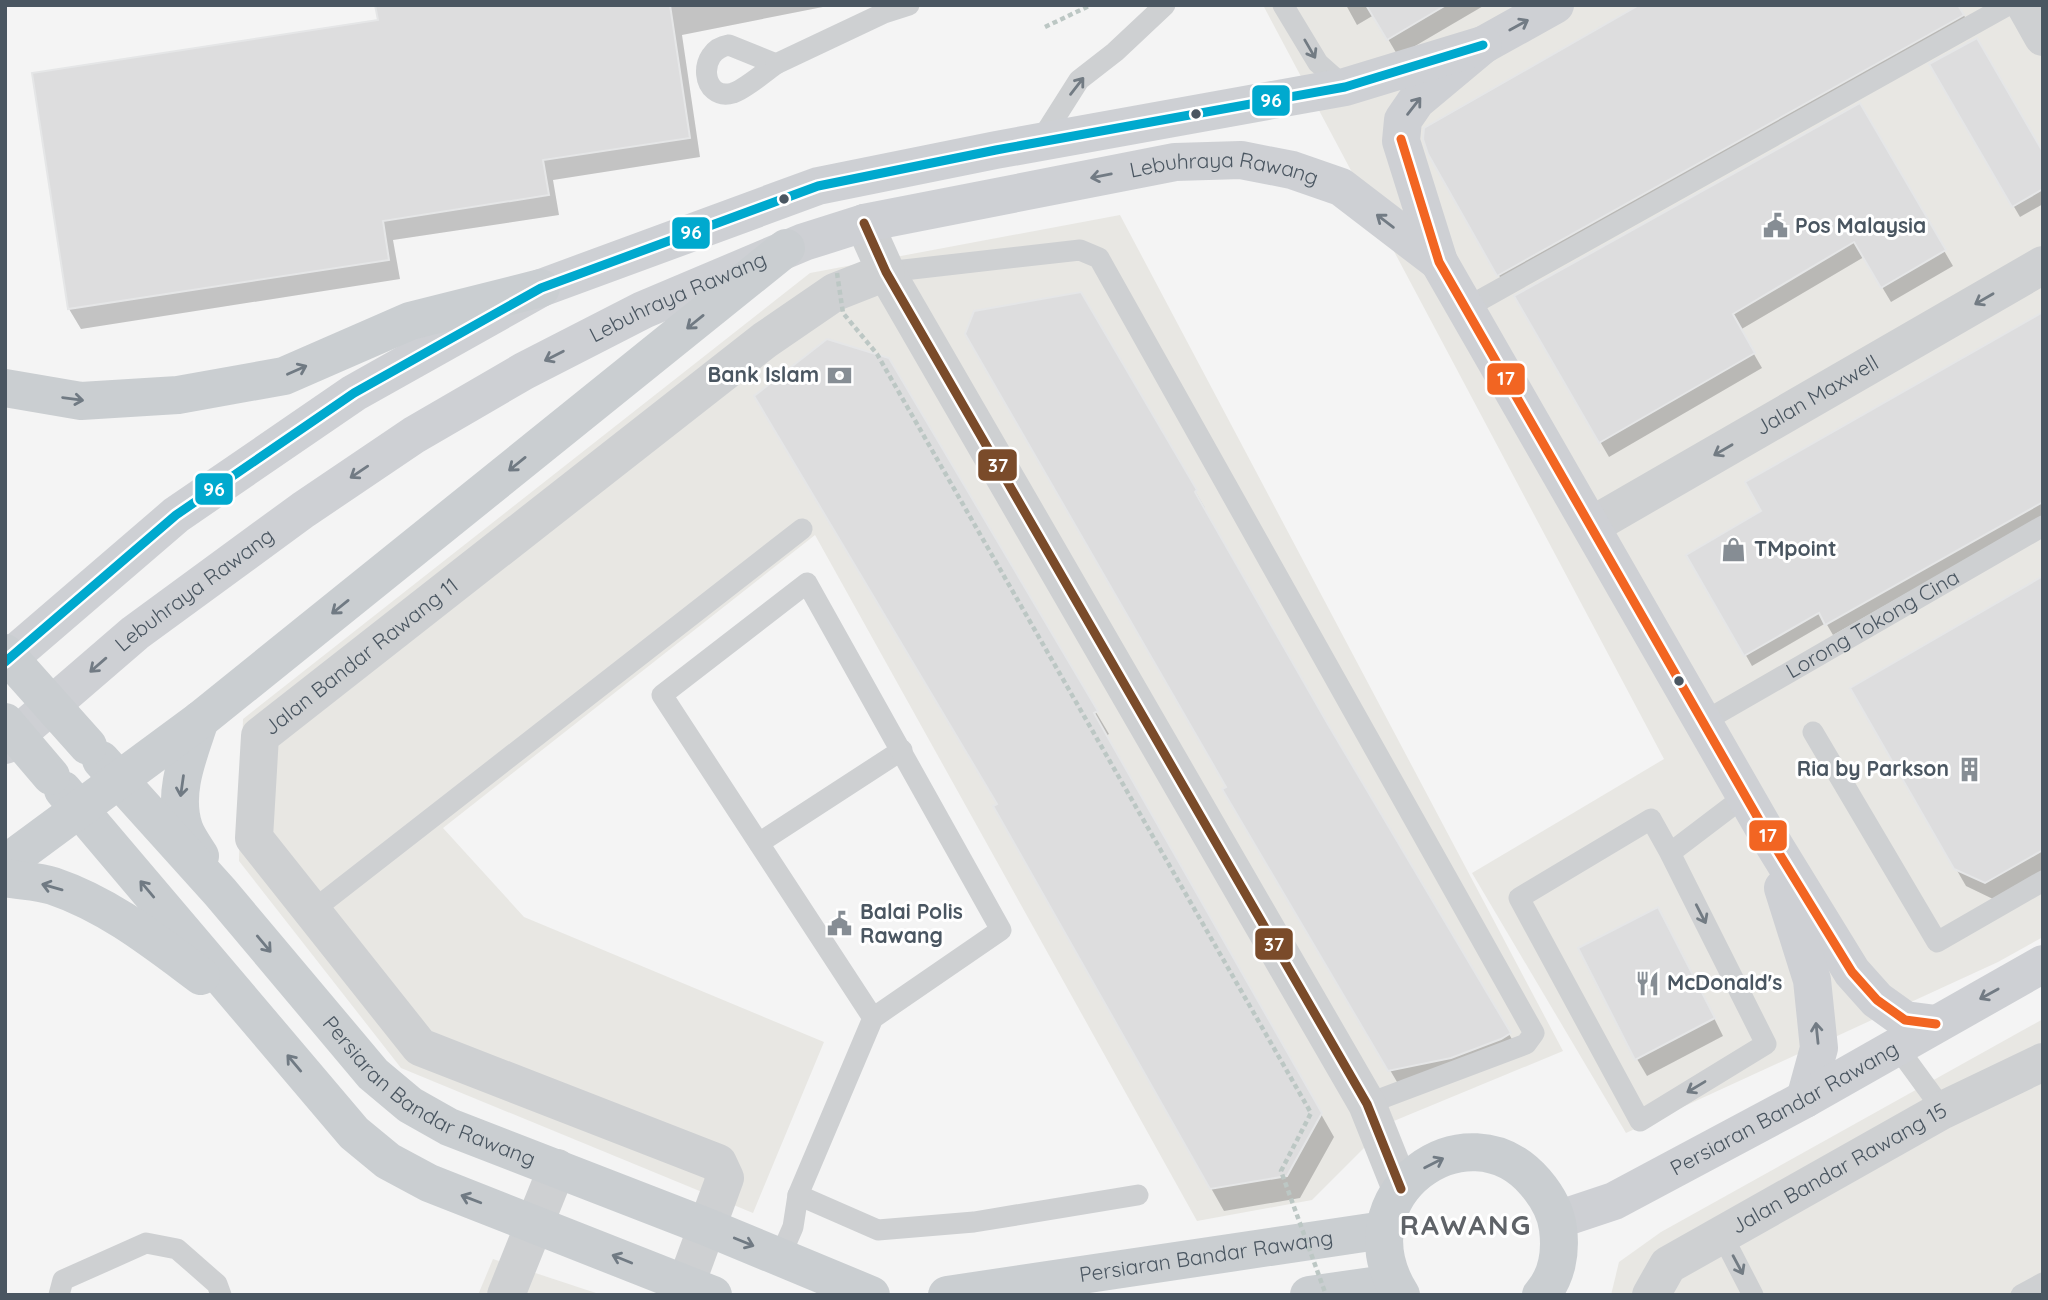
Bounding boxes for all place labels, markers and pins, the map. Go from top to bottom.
unlabelled marker [1189,107,1203,121]
unlabelled marker [777,192,791,206]
public building icon: Pos Malaysia [1761,212,1789,240]
place label: Pos Malaysia [1795,212,1926,238]
place label: Bank Islam [708,361,819,387]
bank icon: Bank Islam [825,361,853,389]
shop icon: TMpoint [1720,535,1748,563]
place label: TMpoint [1754,535,1837,561]
unlabelled marker [1672,674,1686,688]
place label: Ria by Parkson [1797,755,1949,781]
building icon: Ria by Parkson [1955,755,1983,783]
place label: Balai Polis Rawang [860,898,963,948]
public building icon: Balai Polis Rawang [826,910,854,938]
restaurant icon: McDonald's [1633,969,1661,997]
place label: McDonald's [1667,969,1782,995]

